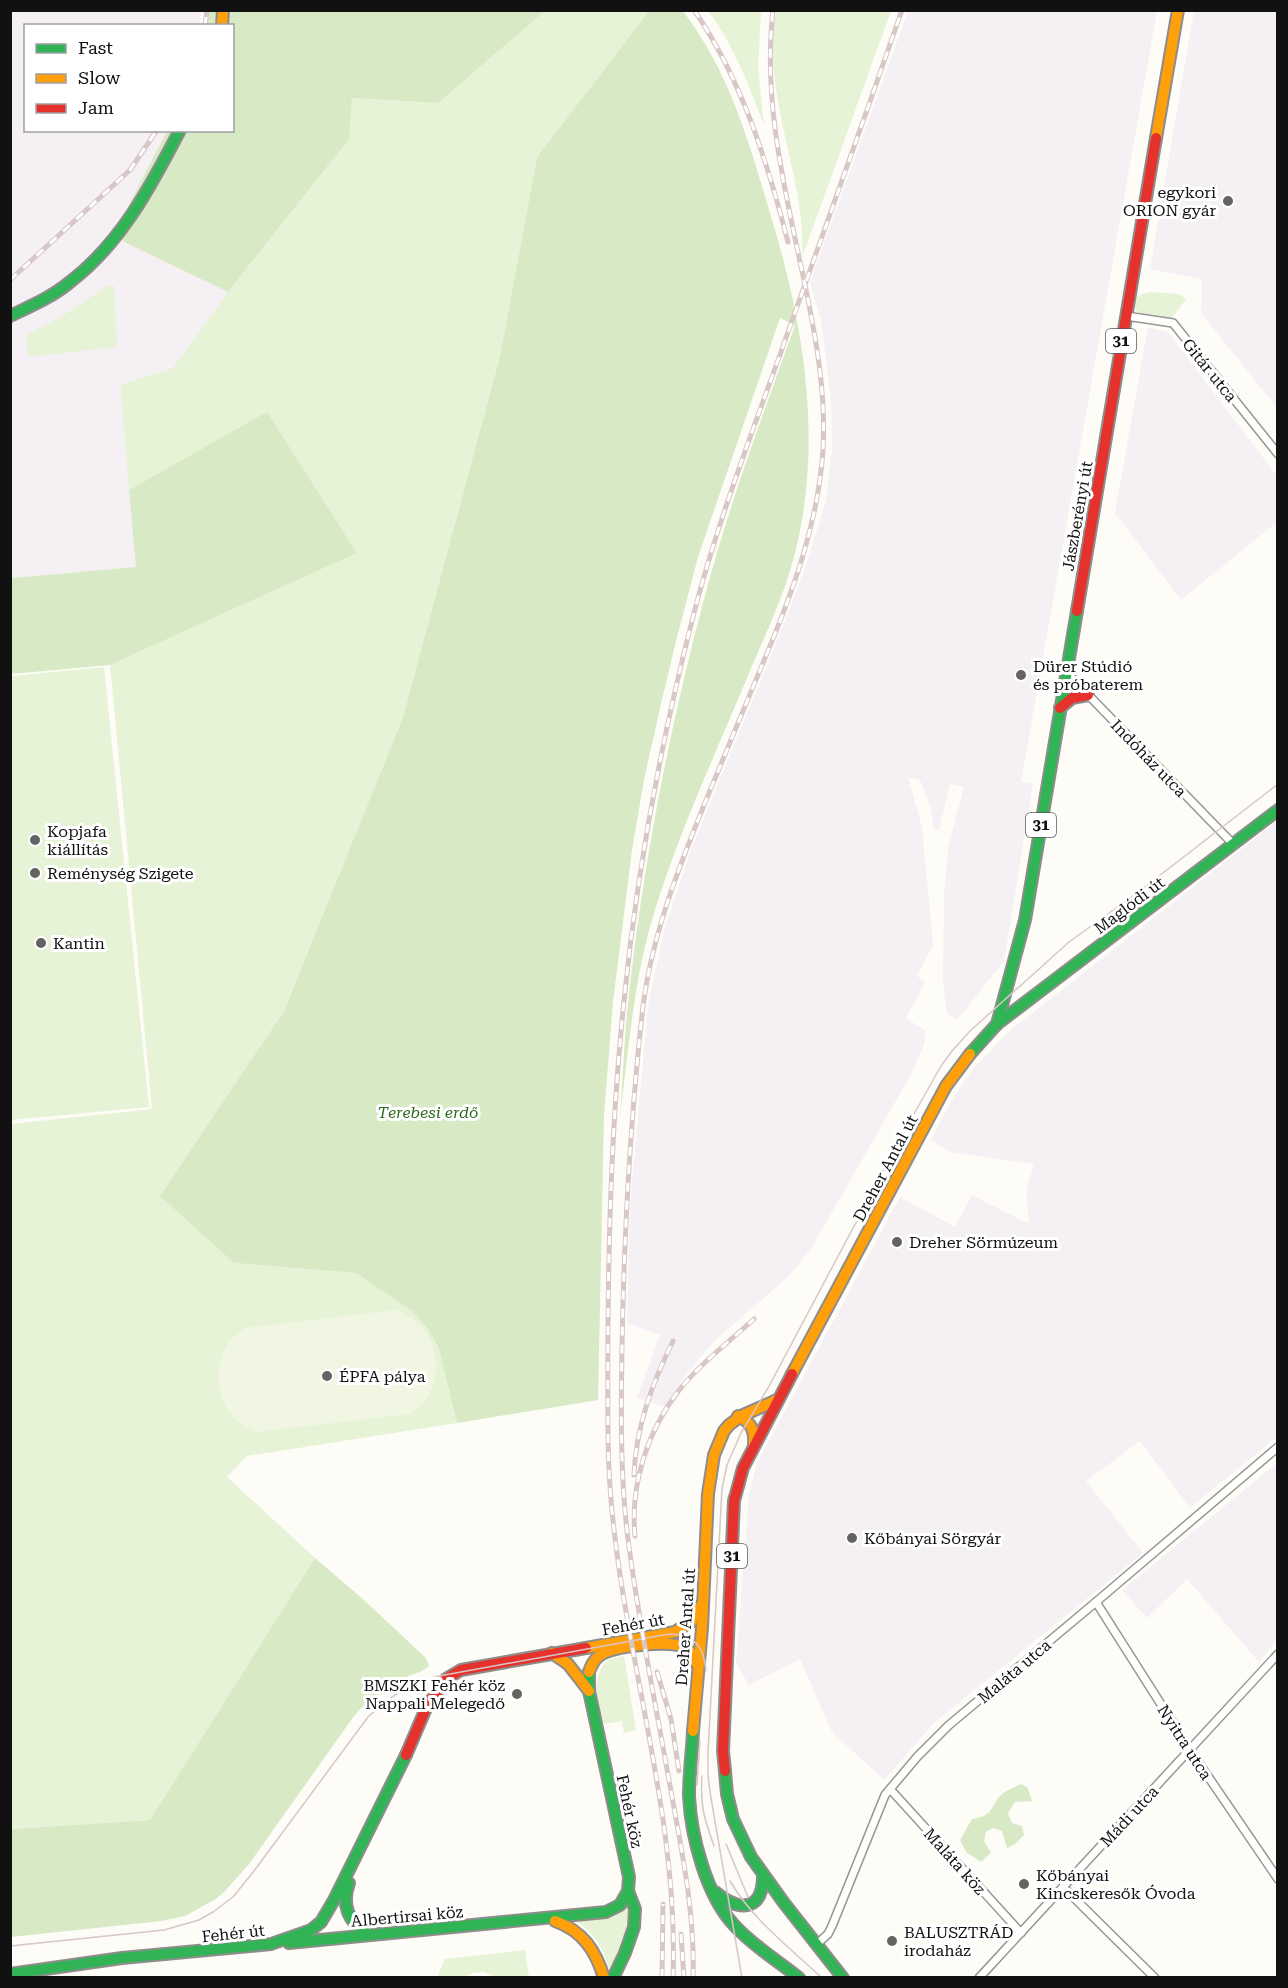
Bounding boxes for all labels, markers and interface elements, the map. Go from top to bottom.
legend [24,24,234,132]
text: Fast [78,37,113,58]
text: Slow [78,67,120,88]
text: Jam [78,97,114,118]
place label: egykori ORION gyár [1123,183,1216,220]
marker: egykori ORION gyár [1221,194,1235,208]
road number: 31 [1106,329,1136,353]
street label: Gitár utca [1178,335,1241,406]
street label: Jászberényi út [1058,460,1097,573]
place label: Dürer Stúdió és próbaterem [1033,657,1144,694]
marker: Dürer Stúdió és próbaterem [1014,668,1028,682]
street label: Indóház utca [1107,716,1191,801]
road number: 31 [1026,813,1056,837]
place label: Kopjafa kiállítás [47,822,108,859]
marker: Kopjafa kiállítás [28,833,42,847]
place label: Reménység Szigete [47,864,194,883]
marker: Reménység Szigete [28,866,42,880]
street label: Maglódi út [1090,873,1168,938]
place label: Kantin [53,934,105,953]
marker: Kantin [34,936,48,950]
park label: Terebesi erdő [378,1103,478,1122]
street label: Dreher Antal út [849,1112,922,1225]
place label: Dreher Sörmúzeum [909,1233,1058,1252]
marker: Dreher Sörmúzeum [890,1235,904,1249]
place label: ÉPFA pálya [339,1367,426,1386]
marker: ÉPFA pálya [320,1369,334,1383]
place label: Kőbányai Sörgyár [864,1529,1002,1548]
marker: Kőbányai Sörgyár [845,1531,859,1545]
road number: 31 [717,1544,747,1568]
street label: Dreher Antal út [672,1567,699,1687]
street label: Fehér út [600,1610,666,1639]
street label: Maláta utca [974,1635,1055,1707]
place label: BMSZKI Fehér köz Nappali Melegedő [363,1676,505,1713]
marker: BMSZKI Fehér köz Nappali Melegedő [510,1687,524,1701]
street label: Nyitra utca [1153,1701,1216,1784]
street label: Fehér köz [612,1773,647,1850]
street label: Mádi utca [1096,1782,1163,1851]
street label: Maláta köz [920,1824,990,1899]
place label: Kőbányai Kincskeresők Óvoda [1036,1866,1196,1903]
marker: Kőbányai Kincskeresők Óvoda [1017,1877,1031,1891]
street label: Albertirsai köz [350,1902,464,1931]
street label: Fehér út [201,1921,266,1946]
place label: BALUSZTRÁD irodaház [904,1923,1013,1960]
marker: BALUSZTRÁD irodaház [885,1934,899,1948]

